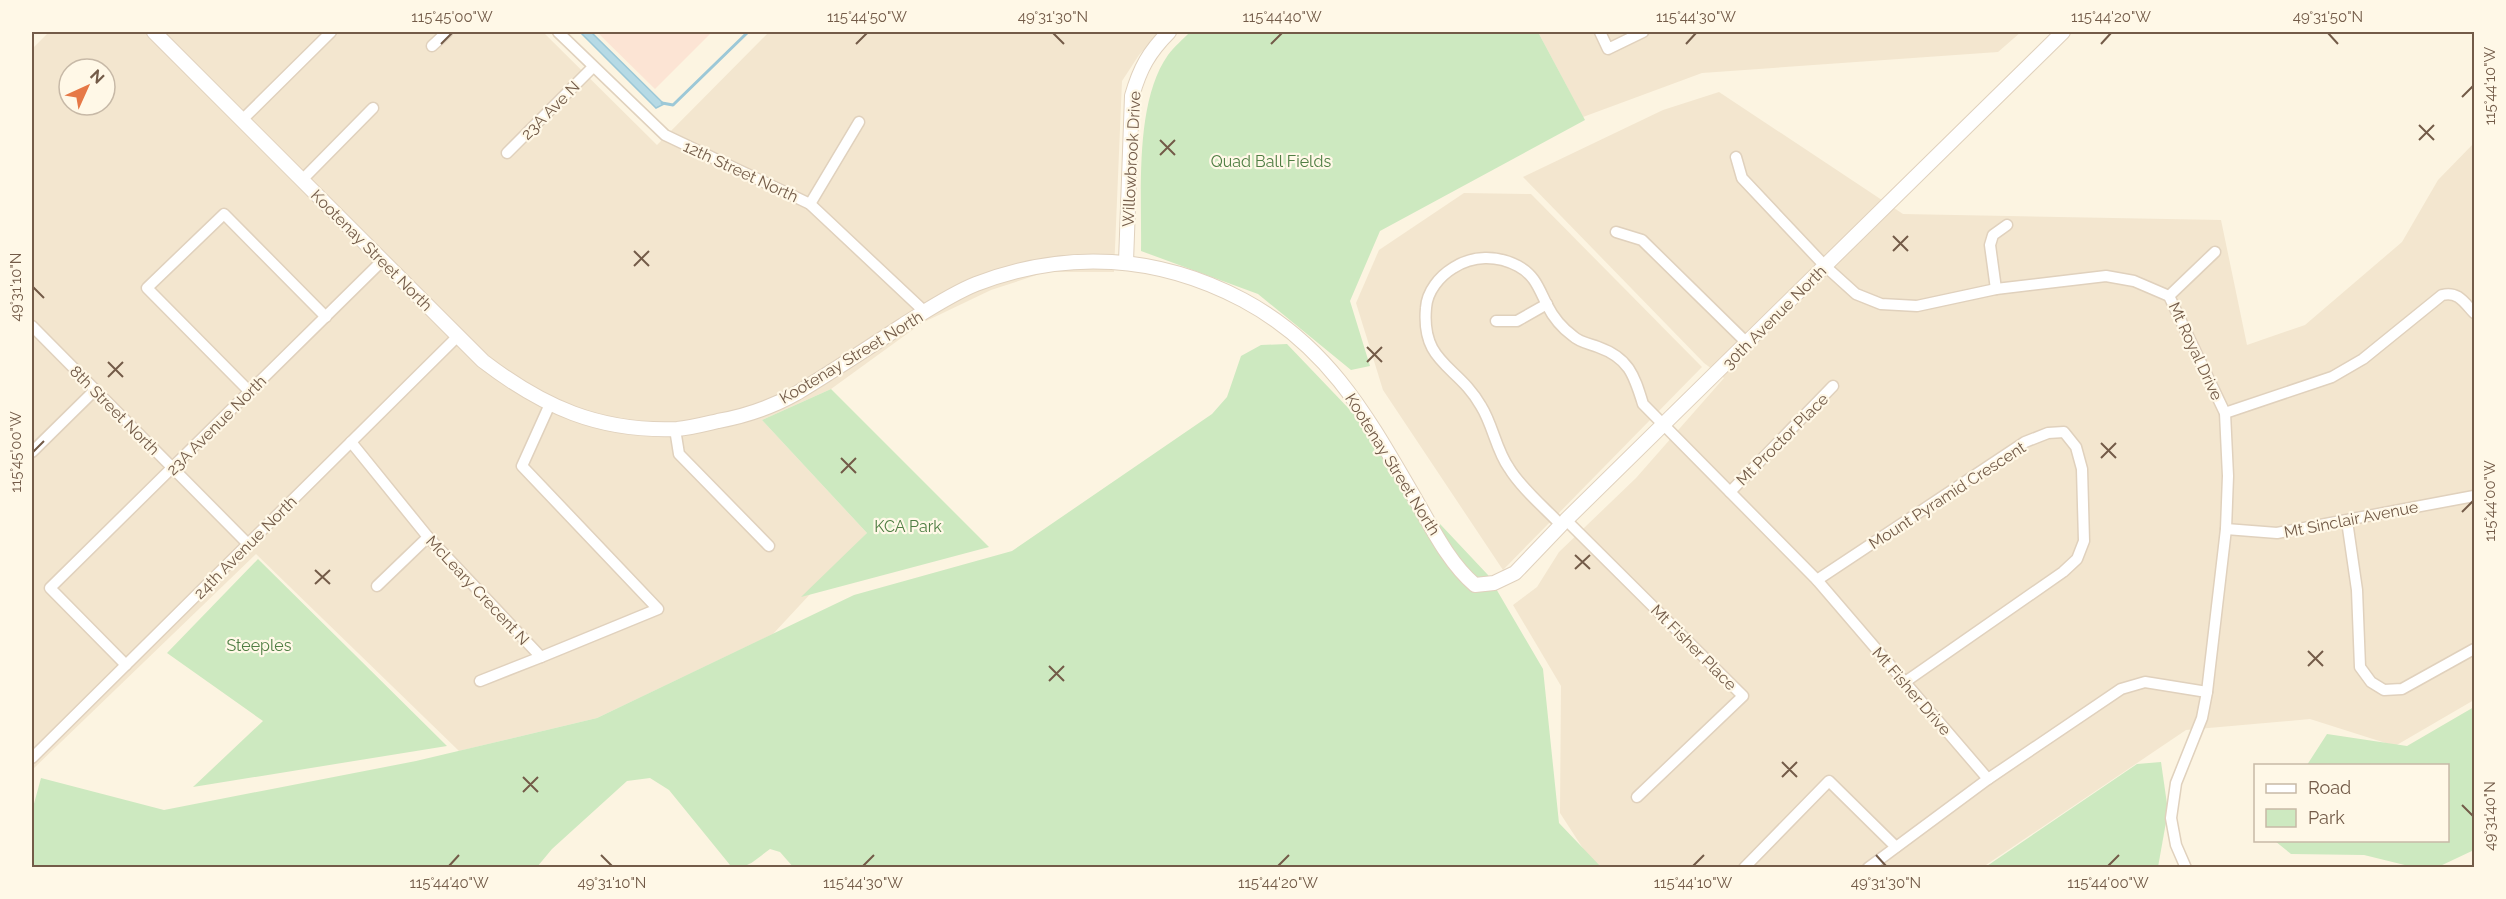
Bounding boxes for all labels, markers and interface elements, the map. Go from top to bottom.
text: 115°45'00"W [411,8,493,26]
text: 115°44'50"W [827,8,907,26]
text: 49°31'30"N [1018,8,1088,26]
text: 115°44'40"W [1242,8,1322,26]
text: 115°44'30"W [1656,8,1736,26]
text: 115°44'20"W [2071,8,2151,26]
text: 49°31'50"N [2293,8,2363,26]
text: 115°44'10"W [2481,46,2499,125]
north arrow [57,57,117,117]
text: N [86,66,108,88]
street label: 23A Ave N [517,77,584,144]
street label: Willowbrook Drive [1118,91,1145,228]
street label: 12th Street North [680,137,801,206]
park label: Quad Ball Fields [1211,152,1331,171]
street label: Kootenay Street North [307,186,436,315]
text: 49°31'10"N [7,253,25,321]
street label: 30th Avenue North [1719,262,1830,373]
street label: Mt Royal Drive [2165,299,2227,403]
street label: Kootenay Street North [776,307,926,408]
street label: 8th Street North [66,362,163,459]
street label: 23A Avenue North [163,372,270,479]
street label: Mt Proctor Place [1732,389,1832,489]
street label: Kootenay Street North [1341,390,1444,539]
text: 115°45'00"W [7,411,25,493]
street label: Mount Pyramid Crescent [1865,437,2030,553]
text: 115°44'00"W [2481,460,2499,542]
street label: 24th Avenue North [190,492,301,603]
street label: Mt Sinclair Avenue [2282,497,2420,542]
park label: KCA Park [874,517,942,536]
street label: McLeary Crecent N [422,532,533,649]
street label: Mt Fisher Place [1647,601,1740,694]
park label: Steeples [227,636,292,655]
street label: Mt Fisher Drive [1868,643,1955,739]
legend [2254,764,2449,842]
text: Road [2308,777,2351,798]
text: 49°31'40"N [2481,781,2499,851]
text: Park [2308,807,2345,828]
text: 115°44'40"W [409,874,489,892]
text: 49°31'10"N [578,874,646,892]
text: 115°44'30"W [823,874,903,892]
text: 115°44'20"W [1238,874,1318,892]
text: 115°44'10"W [1654,874,1733,892]
text: 49°31'30"N [1851,874,1921,892]
text: 115°44'00"W [2067,874,2149,892]

